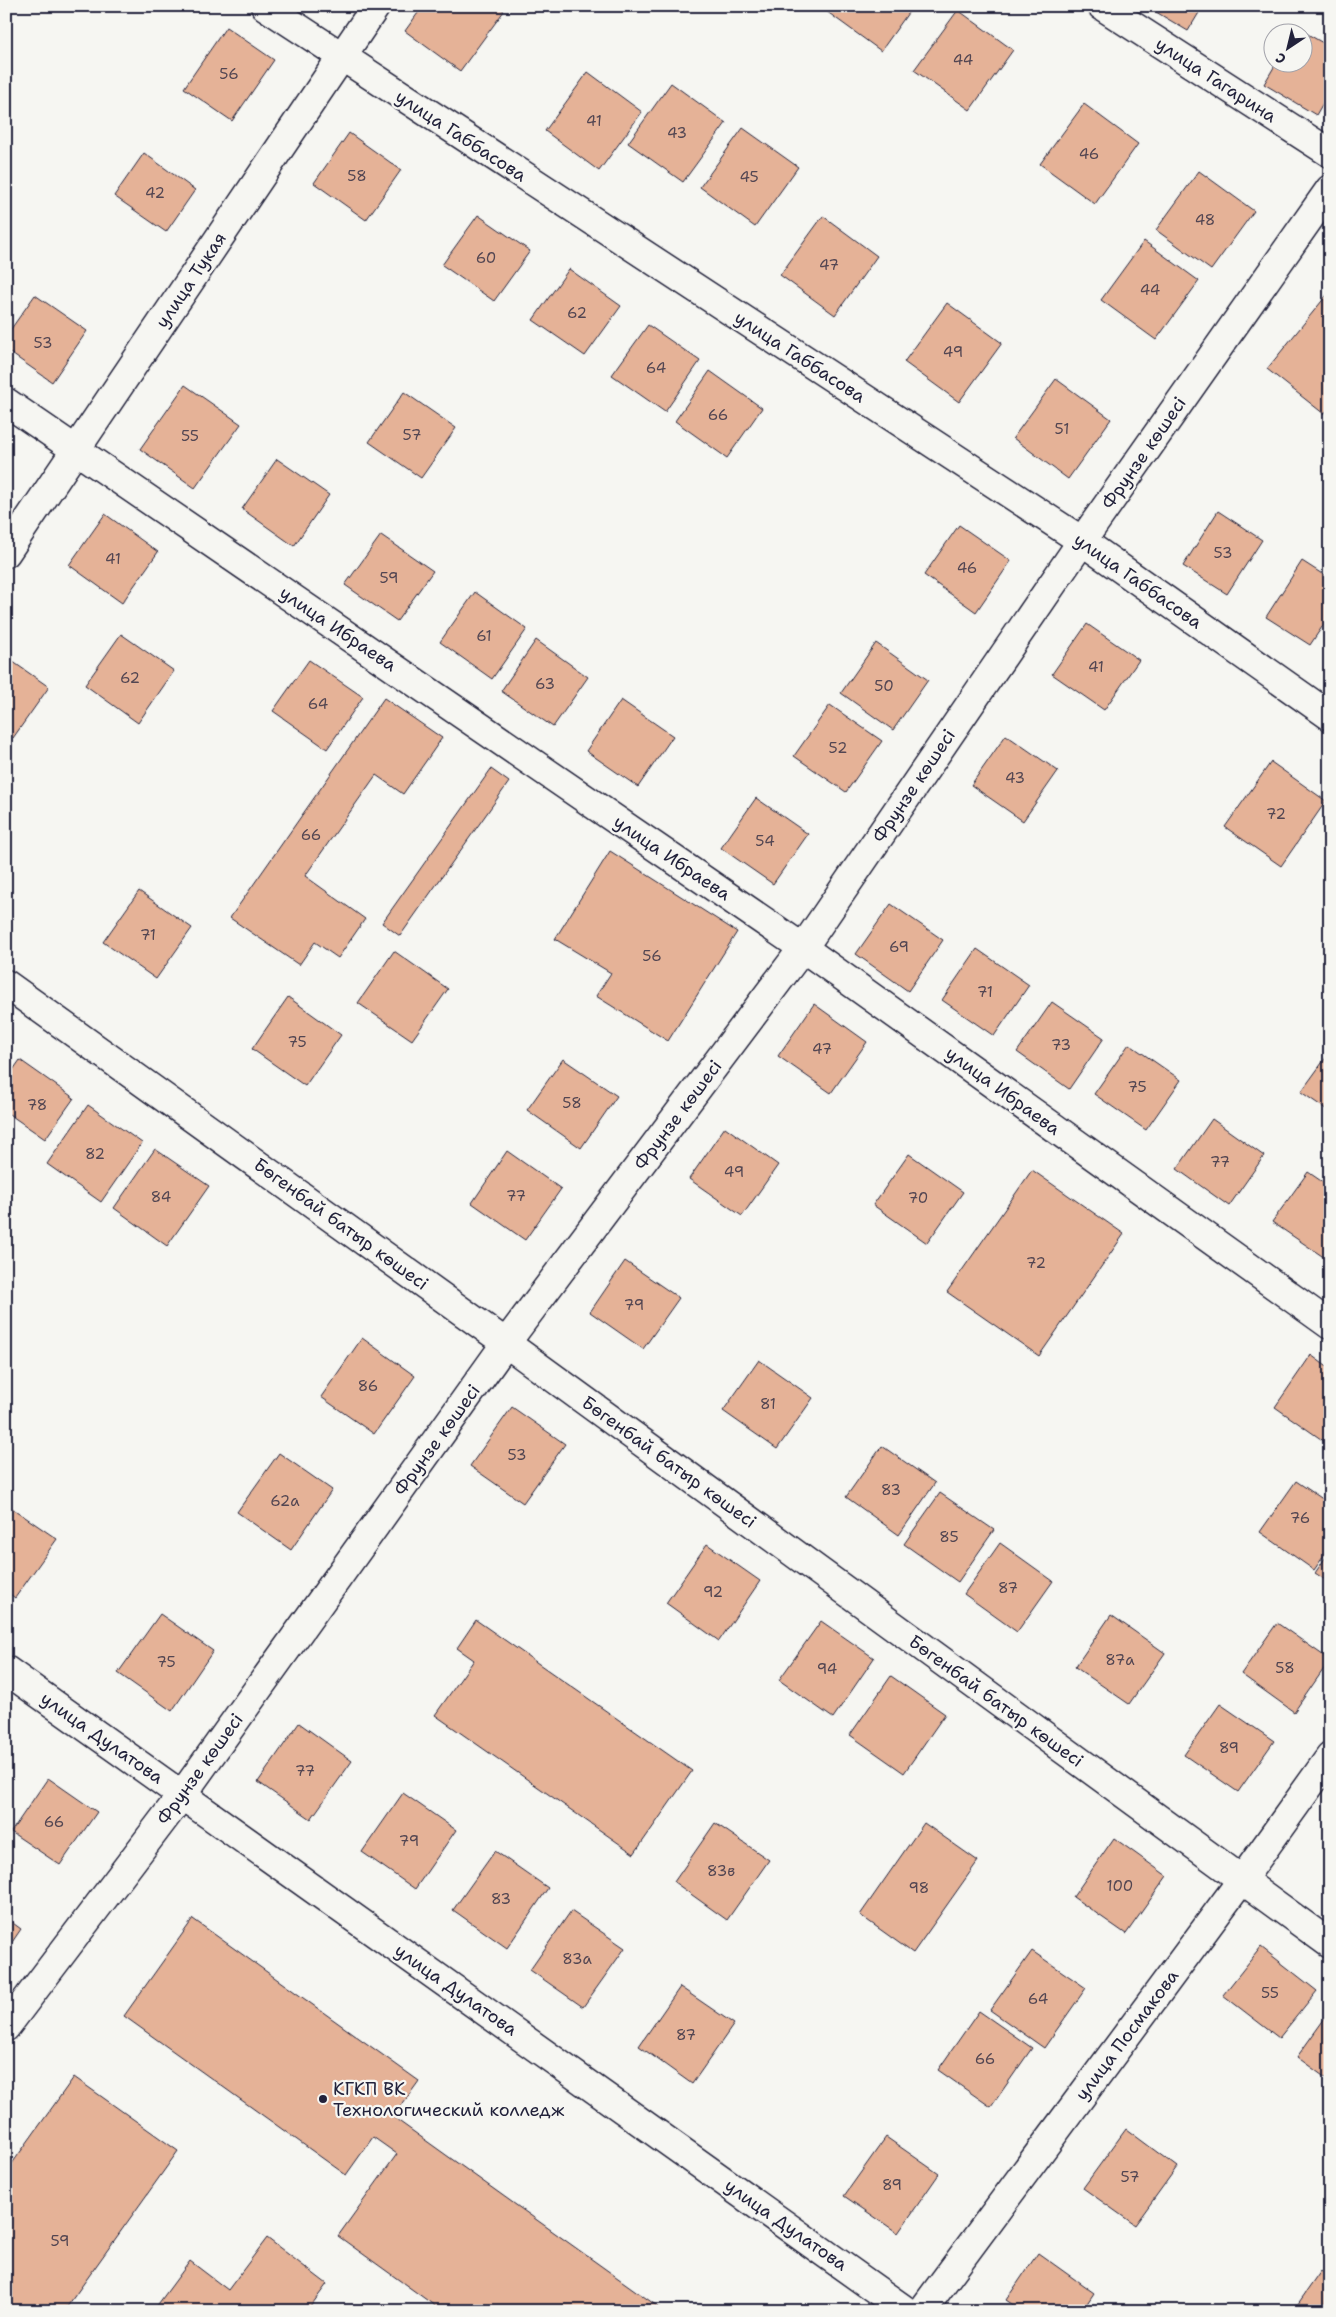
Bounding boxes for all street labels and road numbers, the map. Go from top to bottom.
street label: улица Гагарина [1151,32,1281,128]
street label: улица Габбасова [391,85,531,187]
street label: улица Тукая [150,227,232,333]
street label: улица Габбасова [730,306,870,408]
street label: Фрунзе көшесі [1096,392,1192,514]
street label: улица Габбасова [1069,528,1207,634]
street label: улица Ибраева [275,581,401,677]
street label: Фрунзе көшесі [867,725,961,847]
street label: улица Ибраева [609,810,735,906]
street label: улица Ибраева [941,1041,1065,1141]
street label: Фрунзе көшесі [629,1055,727,1175]
street label: Бөгенбай батыр көшесі [249,1152,433,1296]
street label: Фрунзе көшесі [388,1380,486,1500]
street label: Бөгенбай батыр көшесі [577,1390,761,1534]
street label: Бөгенбай батыр көшесі [904,1629,1088,1773]
street label: улица Дулатова [36,1687,168,1789]
street label: Фрунзе көшесі [151,1709,249,1829]
street label: улица Дулатова [390,1939,522,2041]
street label: улица Посмакова [1070,1965,1184,2105]
street label: улица Дулатова [720,2174,852,2276]

